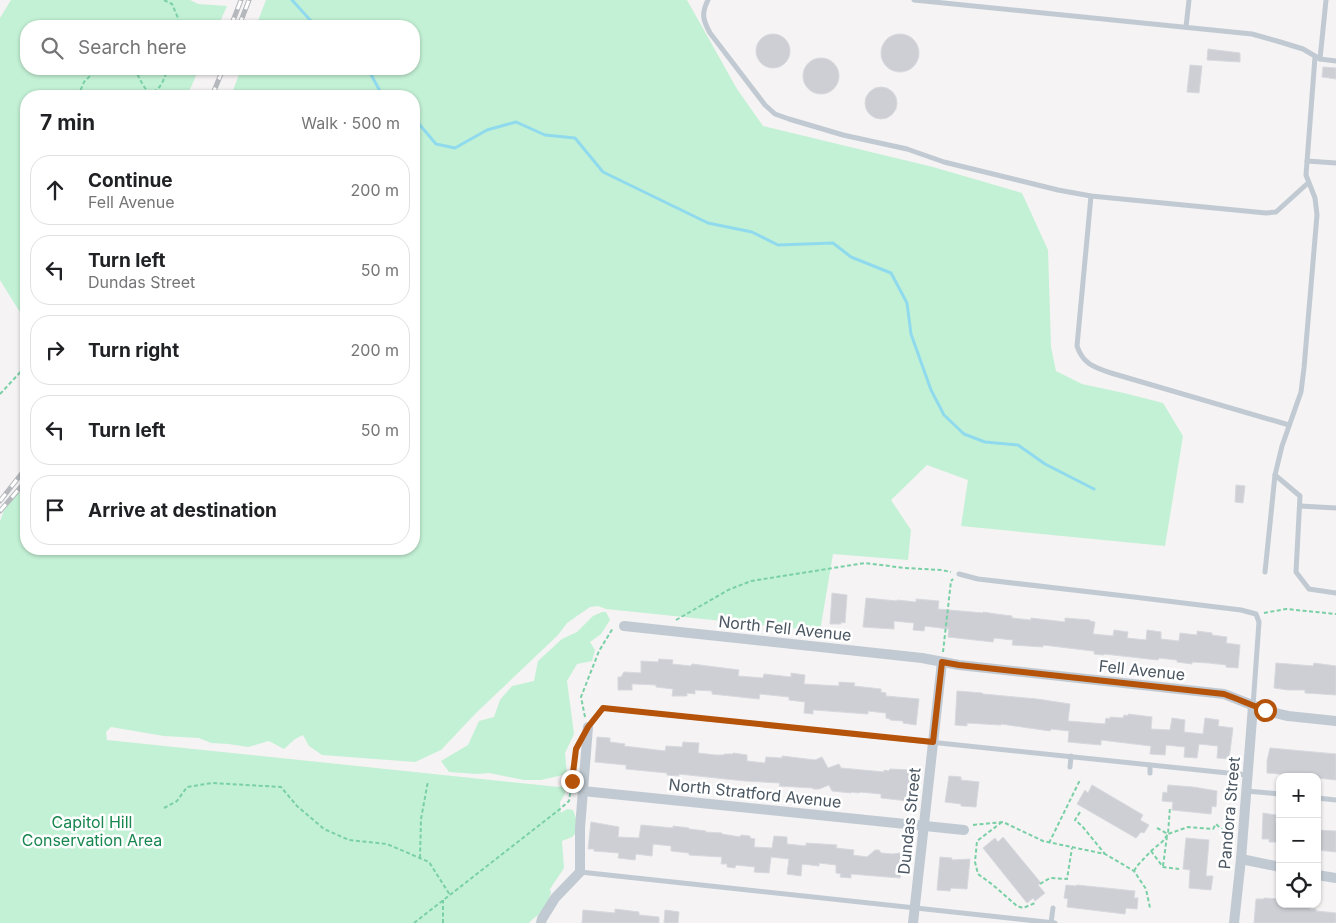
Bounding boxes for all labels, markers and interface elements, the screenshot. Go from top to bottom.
search box [20,20,420,75]
icon: search [38,34,66,62]
text: Search here [78,36,187,59]
text: 7 min [40,110,95,135]
text: Walk · 500 m [301,113,400,133]
text: Continue [88,169,173,192]
icon: ahead [41,176,69,204]
text: 200 m [351,180,399,200]
text: Fell Avenue [88,192,175,212]
text: Turn left [88,249,166,272]
icon: left [41,256,69,284]
text: 50 m [361,260,399,280]
text: Dundas Street [88,272,195,292]
icon: right [41,336,69,364]
text: Turn right [88,339,179,362]
text: 200 m [351,340,399,360]
icon: left [41,416,69,444]
text: Turn left [88,419,166,442]
text: 50 m [361,420,399,440]
icon: arrive [41,496,69,524]
text: Arrive at destination [88,499,277,522]
street label: North Fell Avenue [717,611,853,645]
street label: Fell Avenue [1098,656,1186,684]
route start [1254,699,1277,722]
street label: Pandora Street [1214,756,1244,870]
street label: Dundas Street [893,767,925,875]
route end [561,770,584,793]
map controls [1276,773,1321,908]
button: + [1276,773,1321,818]
street label: North Stratford Avenue [668,774,842,812]
park label: Capitol Hill Conservation Area [22,812,162,850]
button: − [1276,818,1321,863]
button: locate [1276,863,1321,908]

